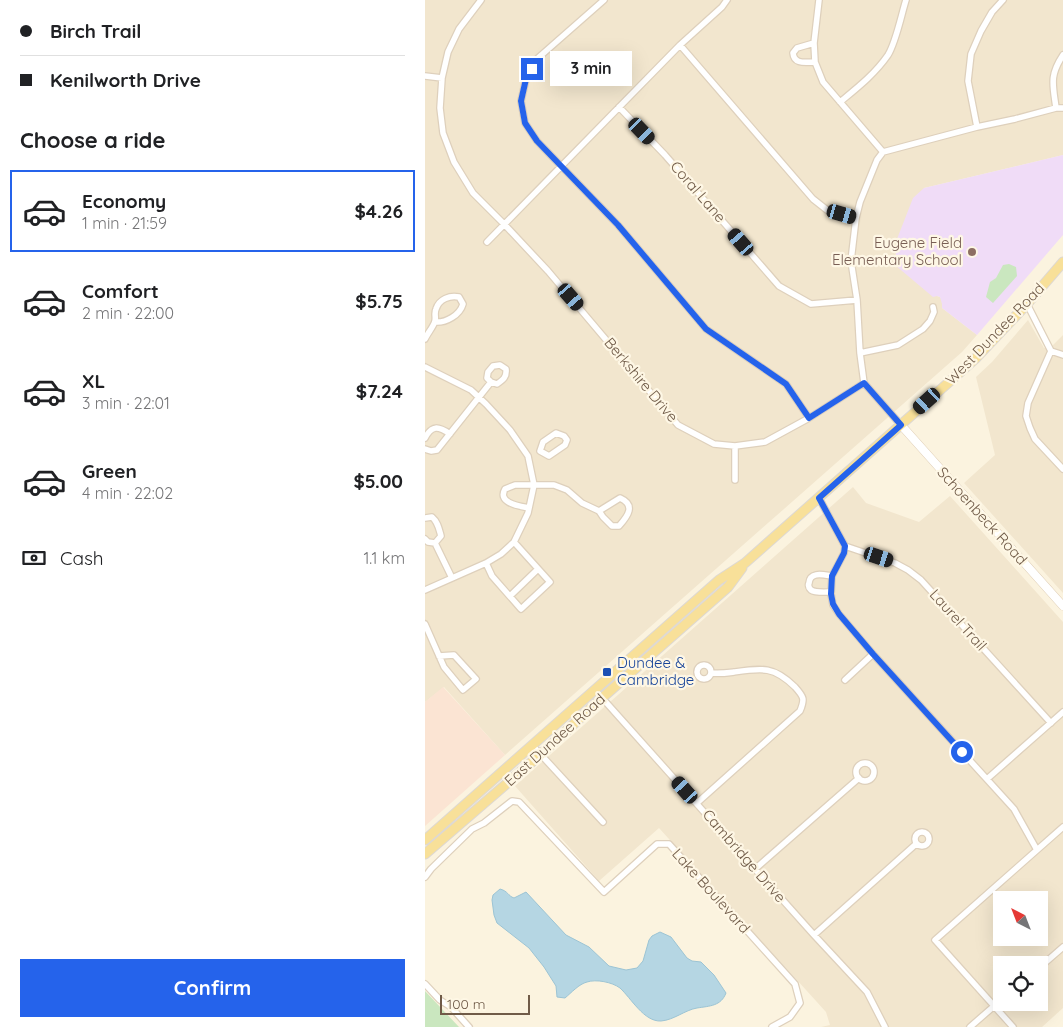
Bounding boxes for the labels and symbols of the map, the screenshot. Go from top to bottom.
callout: 3 min [549,52,632,86]
route end [521,58,543,80]
car [626,115,657,147]
street label: Coral Lane [667,157,730,226]
car [825,203,858,225]
car [725,226,756,258]
place label: Eugene Field Elementary School [832,233,962,269]
marker: Eugene Field Elementary School [966,246,978,258]
street label: West Dundee Road [941,279,1048,389]
car [555,281,586,313]
street label: Berkshire Drive [600,333,682,426]
car [910,385,943,417]
street label: Schoenbeck Road [933,463,1031,569]
car [862,545,895,569]
street label: Laurel Trail [926,585,991,654]
place label: Dundee & Cambridge [617,653,694,689]
marker: Dundee & Cambridge [601,666,613,678]
street label: East Dundee Road [500,689,609,790]
route start [951,741,973,763]
car [669,774,700,806]
street label: Cambridge Drive [699,805,790,906]
street label: Lake Boulevard [668,844,755,937]
north arrow [993,891,1047,946]
scale bar [440,992,530,1015]

